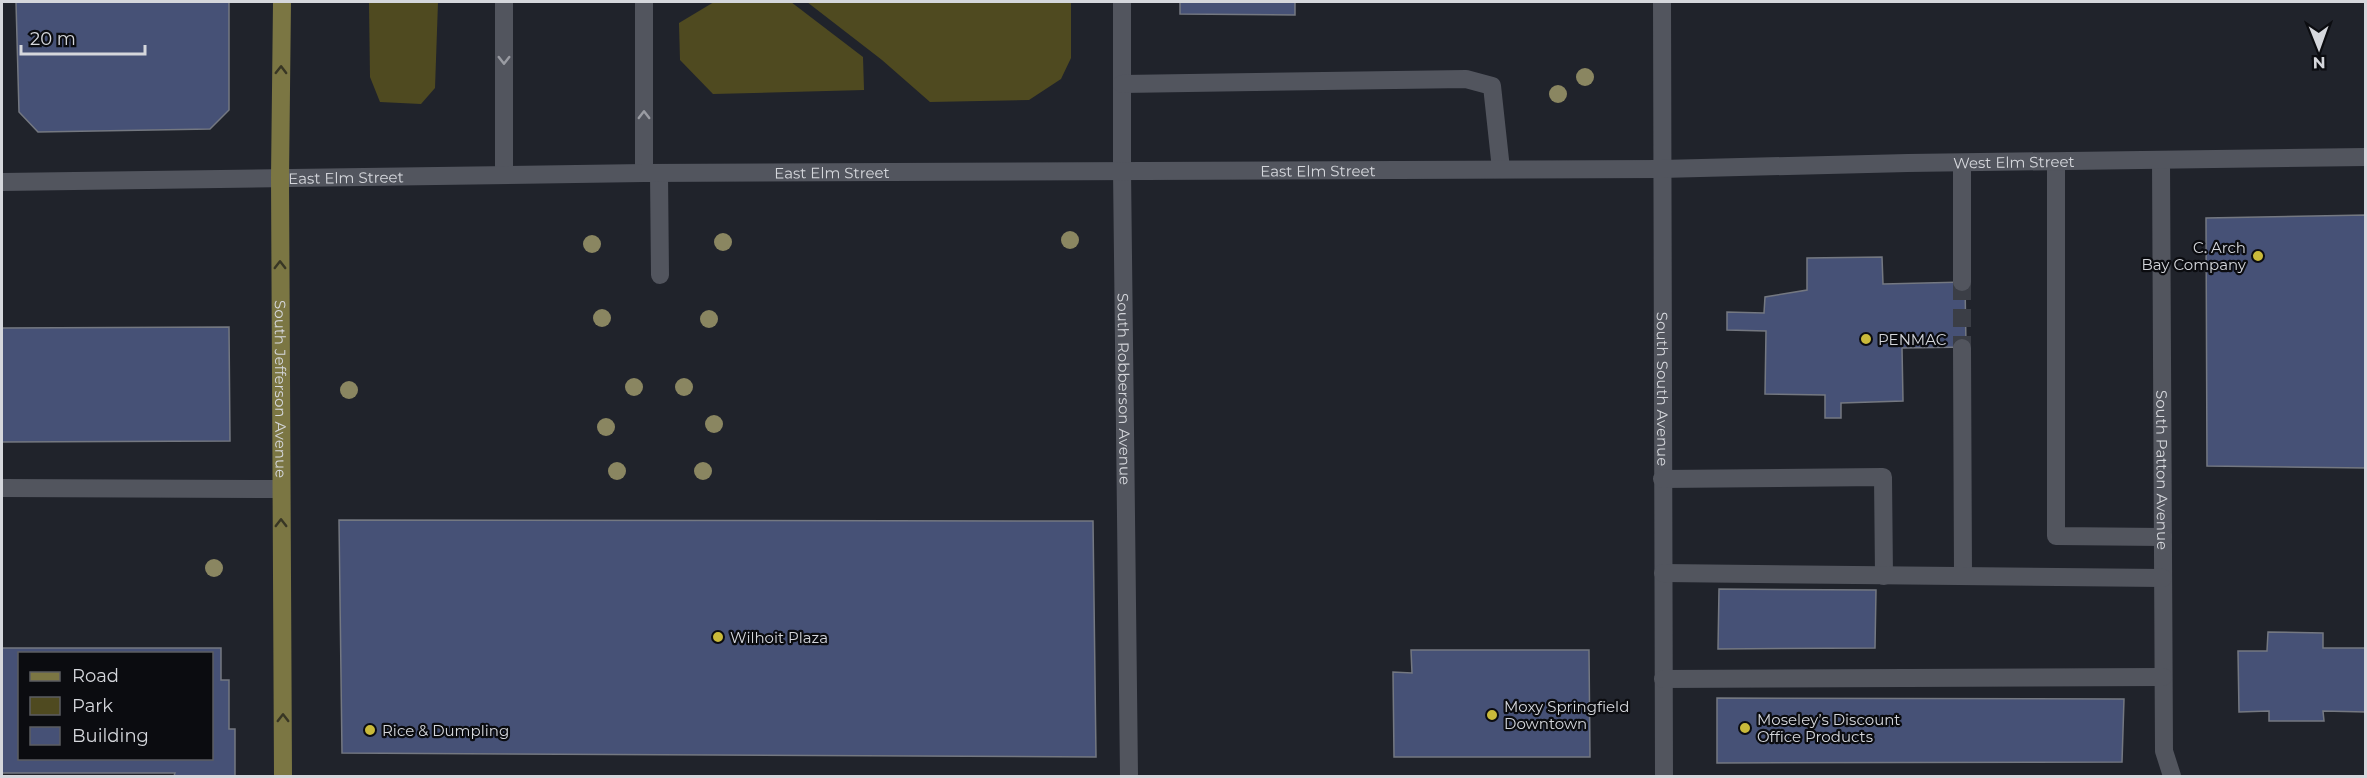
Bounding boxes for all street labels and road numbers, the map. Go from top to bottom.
street label: West Elm Street [1953,151,2075,172]
street label: East Elm Street [1260,161,1376,180]
street label: East Elm Street [774,163,890,182]
street label: East Elm Street [288,167,404,187]
street label: South Robberson Avenue [1114,293,1135,485]
street label: South Jefferson Avenue [271,300,291,478]
street label: South South Avenue [1653,312,1673,466]
street label: South Patton Avenue [2153,390,2172,550]

